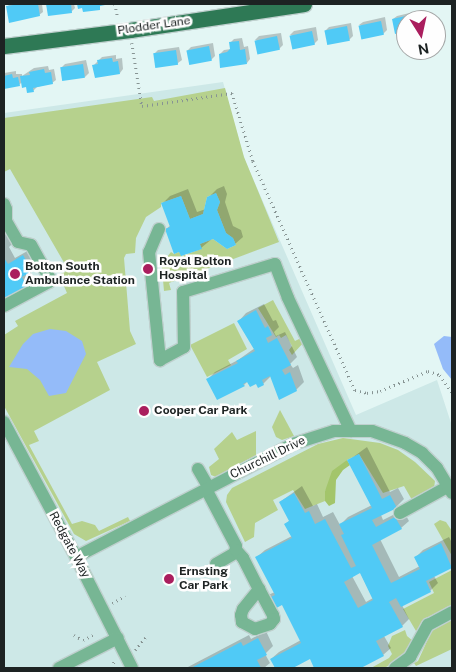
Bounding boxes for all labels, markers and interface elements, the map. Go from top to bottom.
north arrow [396,10,446,60]
street label: Plodder Lane [117,14,191,38]
text: N [417,40,430,58]
place label: Royal Bolton Hospital [159,255,231,283]
place label: Bolton South Ambulance Station [25,260,135,288]
marker: Royal Bolton Hospital [141,262,155,276]
marker: Bolton South Ambulance Station [9,268,21,280]
place label: Cooper Car Park [154,404,248,418]
marker: Cooper Car Park [138,405,150,417]
street label: Churchill Drive [228,434,308,482]
street label: Redgate Way [45,509,93,581]
place label: Ernsting Car Park [179,565,228,593]
marker: Ernsting Car Park [163,573,175,585]

